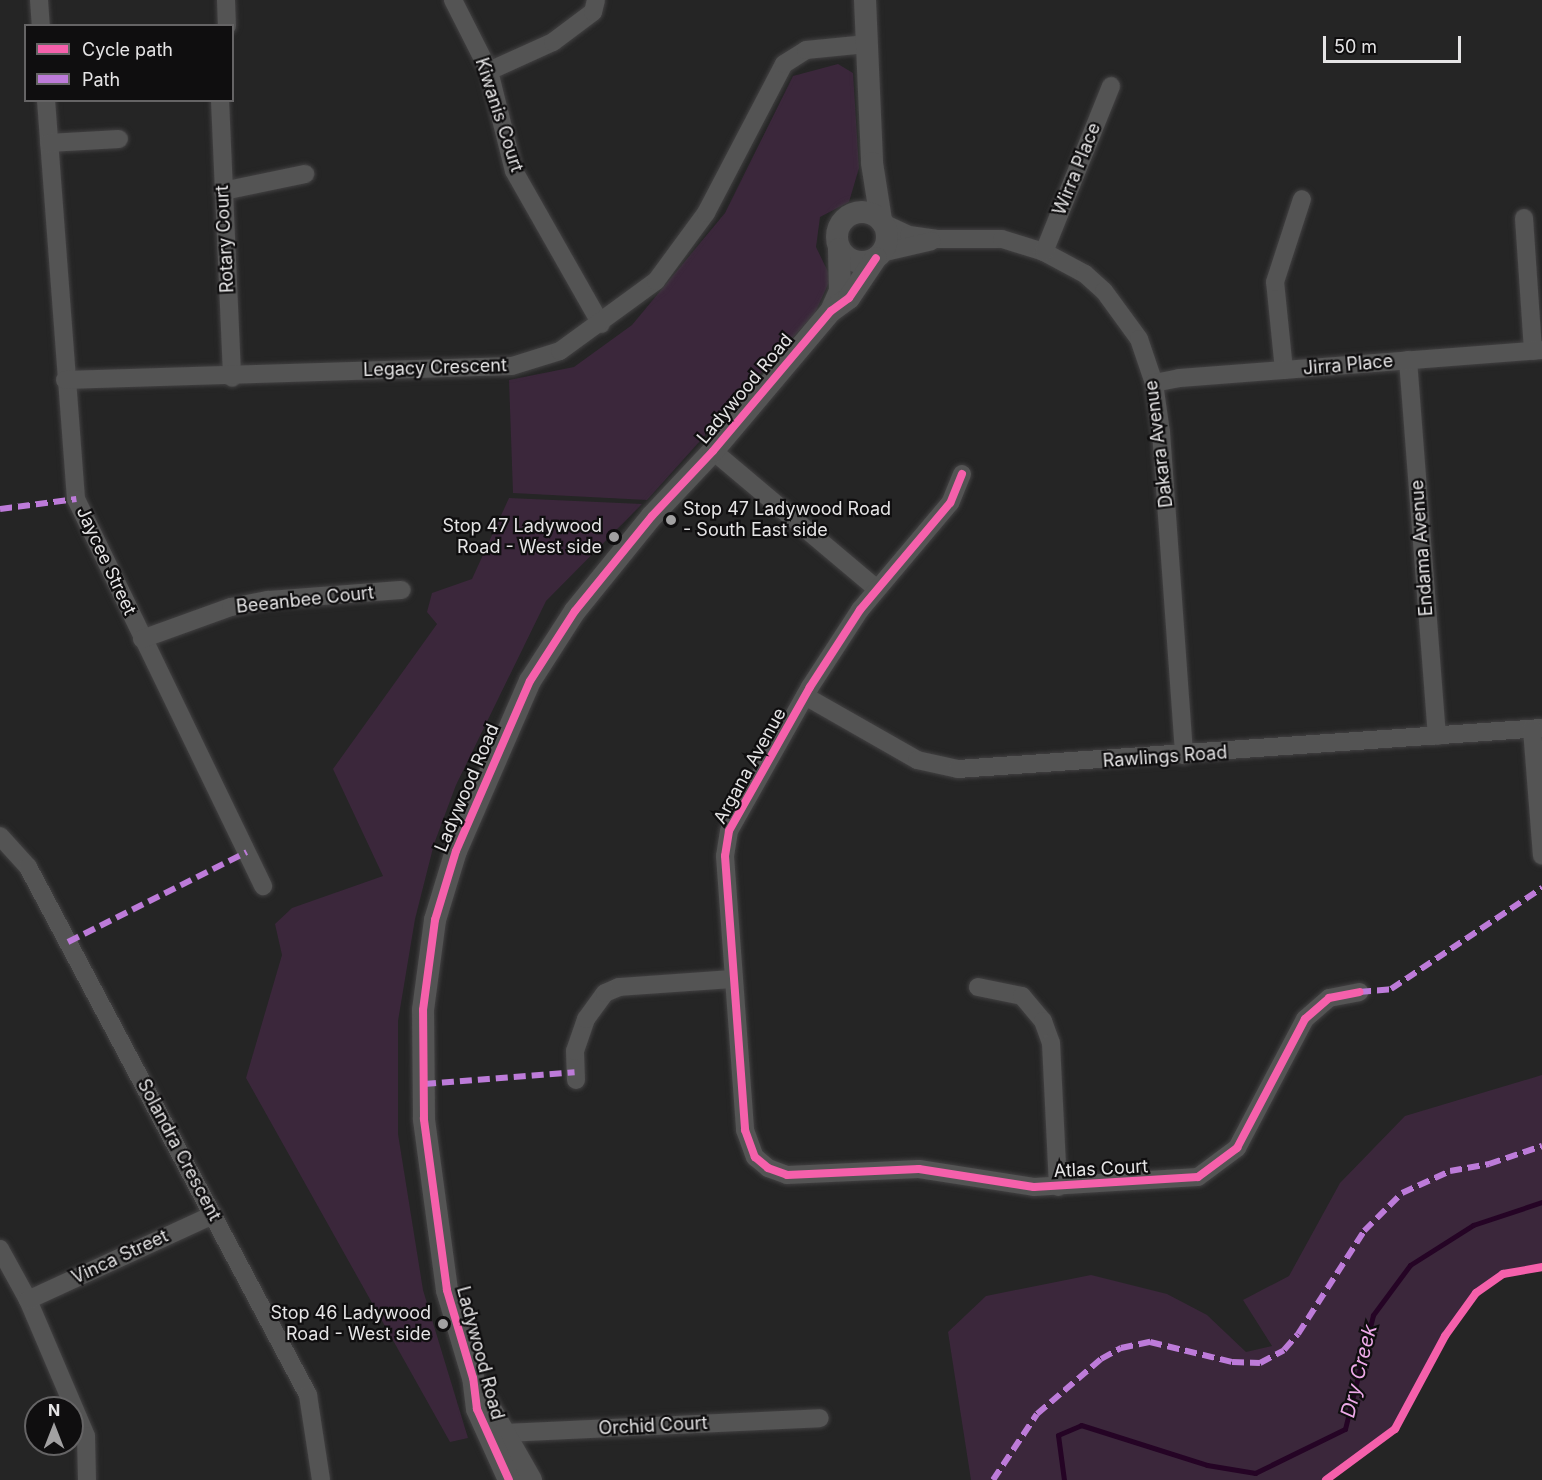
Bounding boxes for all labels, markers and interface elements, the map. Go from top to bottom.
legend [24,24,234,102]
scale bar [1326,24,1464,62]
text: 50 m [1334,36,1377,57]
text: Cycle path [82,39,173,60]
street label: Kiwanis Court [470,55,528,175]
text: Path [82,69,120,90]
street label: Wirra Place [1049,120,1105,218]
street label: Rotary Court [211,185,239,293]
street label: Ladywood Road [693,330,797,448]
street label: Jirra Place [1302,350,1394,380]
street label: Legacy Crescent [363,355,507,381]
street label: Dakara Avenue [1140,379,1178,509]
street label: Endama Avenue [1406,479,1438,617]
place label: Stop 47 Ladywood Road - South East side [683,499,891,542]
street label: Jaycee Street [71,503,141,619]
marker: Stop 47 Ladywood Road - South East side [664,513,678,527]
place label: Stop 47 Ladywood Road - West side [442,516,602,558]
marker: Stop 47 Ladywood Road - West side [607,530,621,544]
street label: Beeanbee Court [235,582,375,618]
street label: Argana Avenue [709,704,791,828]
street label: Ladywood Road [430,721,504,855]
street label: Rawlings Road [1102,742,1228,772]
street label: Solandra Crescent [133,1075,225,1225]
street label: Atlas Court [1053,1156,1149,1182]
street label: Vinca Street [68,1225,172,1289]
street label: Ladywood Road [452,1284,508,1422]
place label: Stop 46 Ladywood Road - West side [270,1303,431,1346]
marker: Stop 46 Ladywood Road - West side [436,1317,450,1331]
water label: Dry Creek [1336,1322,1382,1420]
north arrow [24,1396,84,1456]
text: N [48,1400,60,1420]
street label: Orchid Court [598,1412,708,1440]

